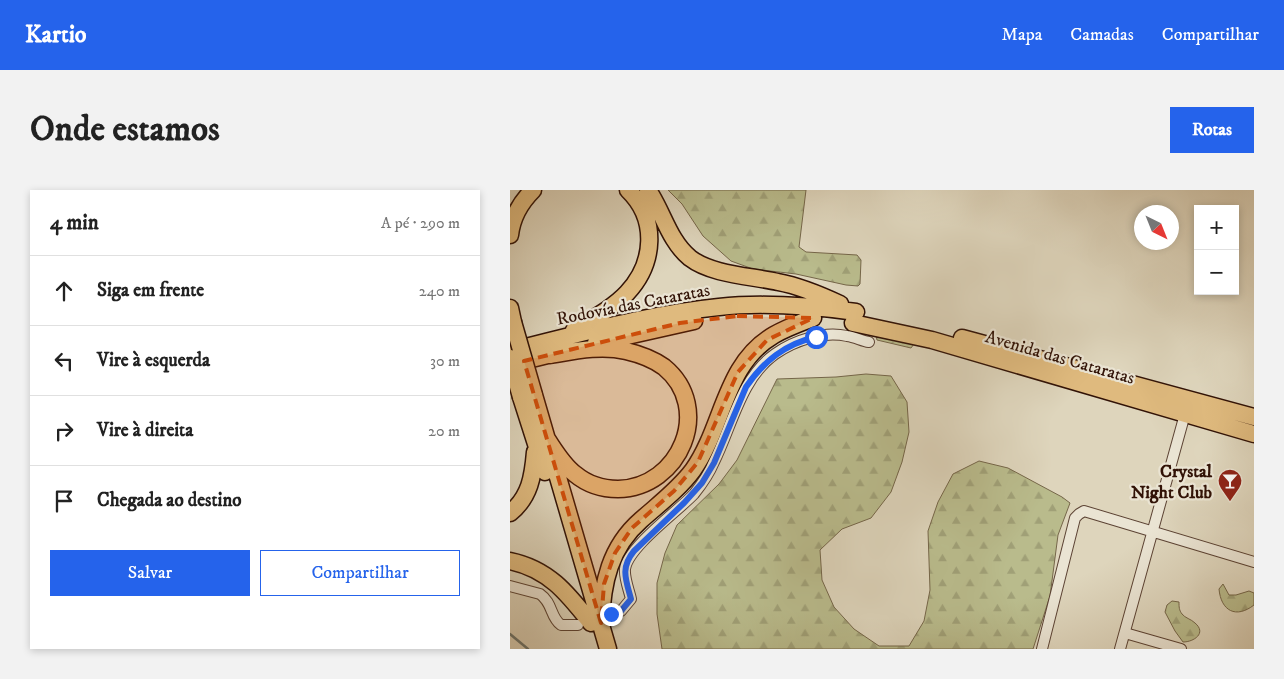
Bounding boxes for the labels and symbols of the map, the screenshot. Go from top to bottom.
north arrow [1134,205,1179,250]
street label: Rodovía das Cataratas [555,279,712,331]
route start [805,326,828,349]
street label: Avenida das Cataratas [983,326,1137,390]
place label: Crystal Night Club [1131,461,1213,504]
bar icon: Crystal Night Club [1217,468,1243,502]
route end [600,603,623,626]

